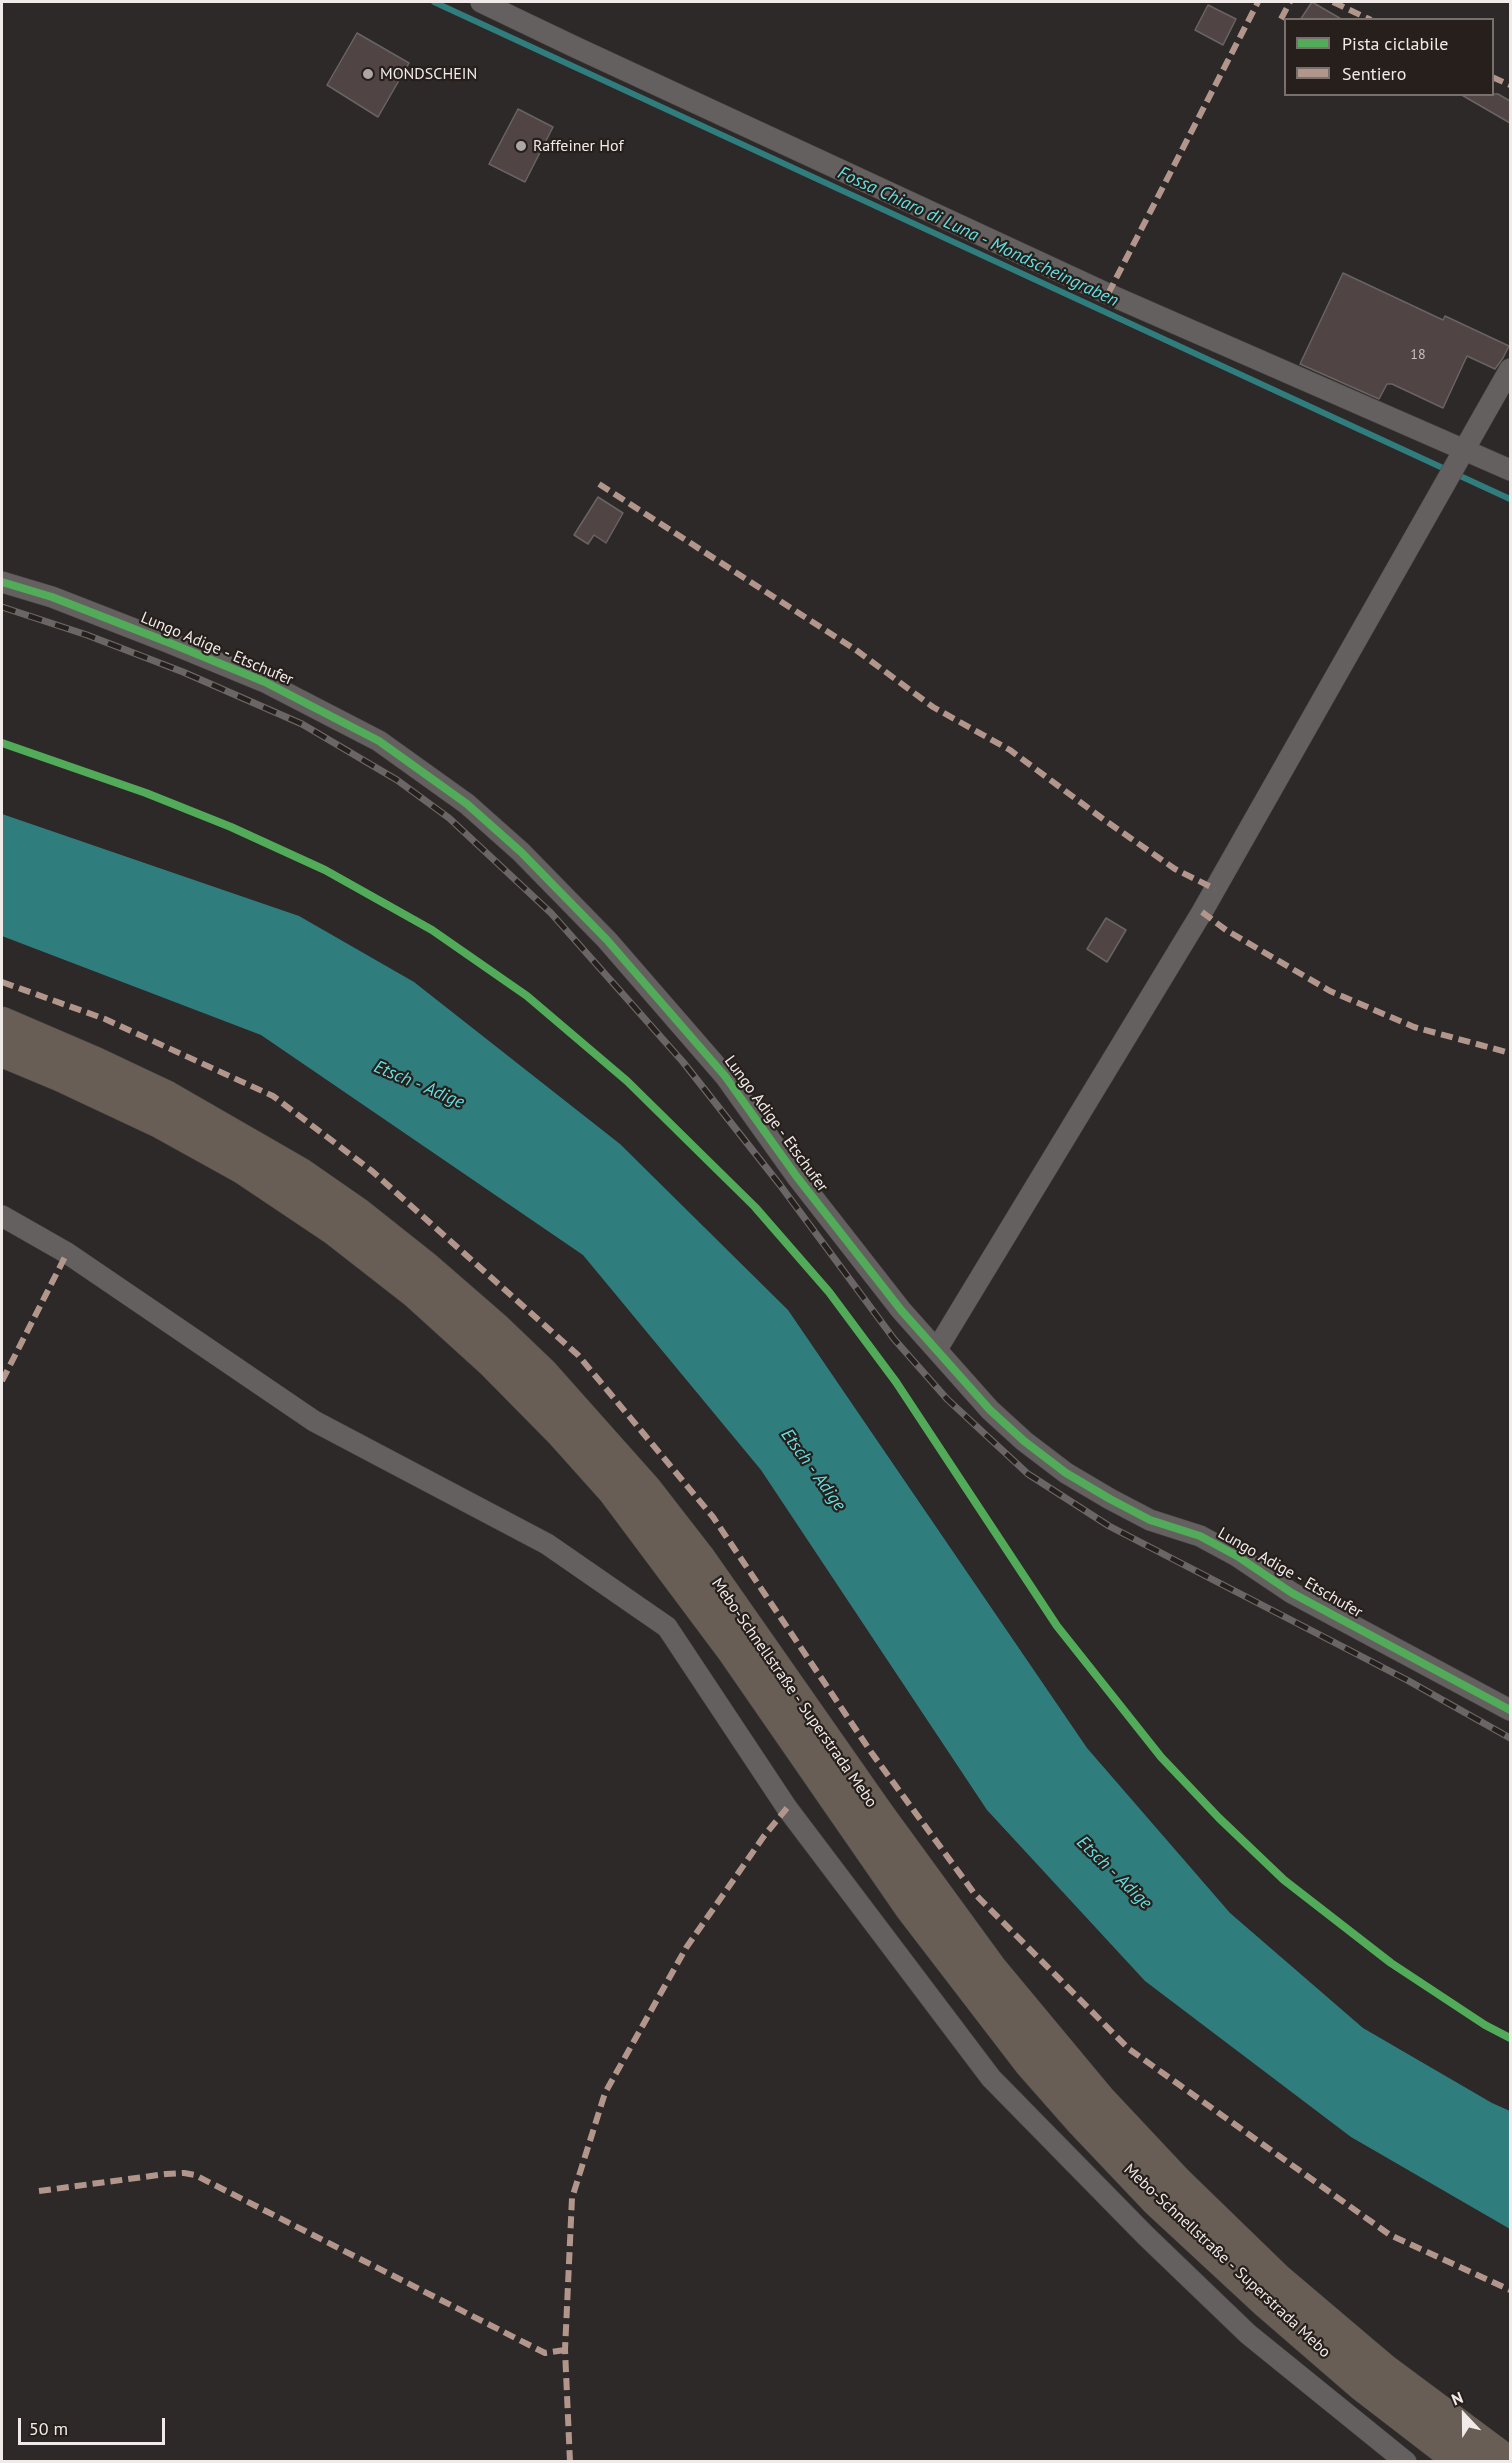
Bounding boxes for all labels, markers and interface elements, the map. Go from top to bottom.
legend [1284,18,1494,96]
text: Pista ciclabile [1342,32,1449,55]
text: Sentiero [1342,62,1406,85]
place label: MONDSCHEIN [380,64,477,84]
marker: MONDSCHEIN [361,67,375,81]
place label: Raffeiner Hof [533,136,624,156]
marker: Raffeiner Hof [514,139,528,153]
water label: Fossa Chiaro di Luna - Mondscheingraben [834,162,1122,312]
house number: 18 [1410,347,1426,363]
street label: Lungo Adige - Etschufer [138,608,296,690]
street label: Lungo Adige - Etschufer [720,1052,832,1196]
water label: Etsch - Adige [371,1056,467,1114]
water label: Etsch - Adige [776,1425,850,1515]
street label: Lungo Adige - Etschufer [1214,1524,1366,1622]
street label: Mebo-Schnellstraße - Superstrada Mebo [707,1575,881,1811]
water label: Etsch - Adige [1072,1832,1156,1914]
street label: Mebo-Schnellstraße - Superstrada Mebo [1120,2160,1334,2362]
north arrow [1434,2385,1494,2445]
text: N [1449,2387,1466,2410]
scale bar [21,2406,168,2444]
text: 50 m [29,2417,68,2440]

